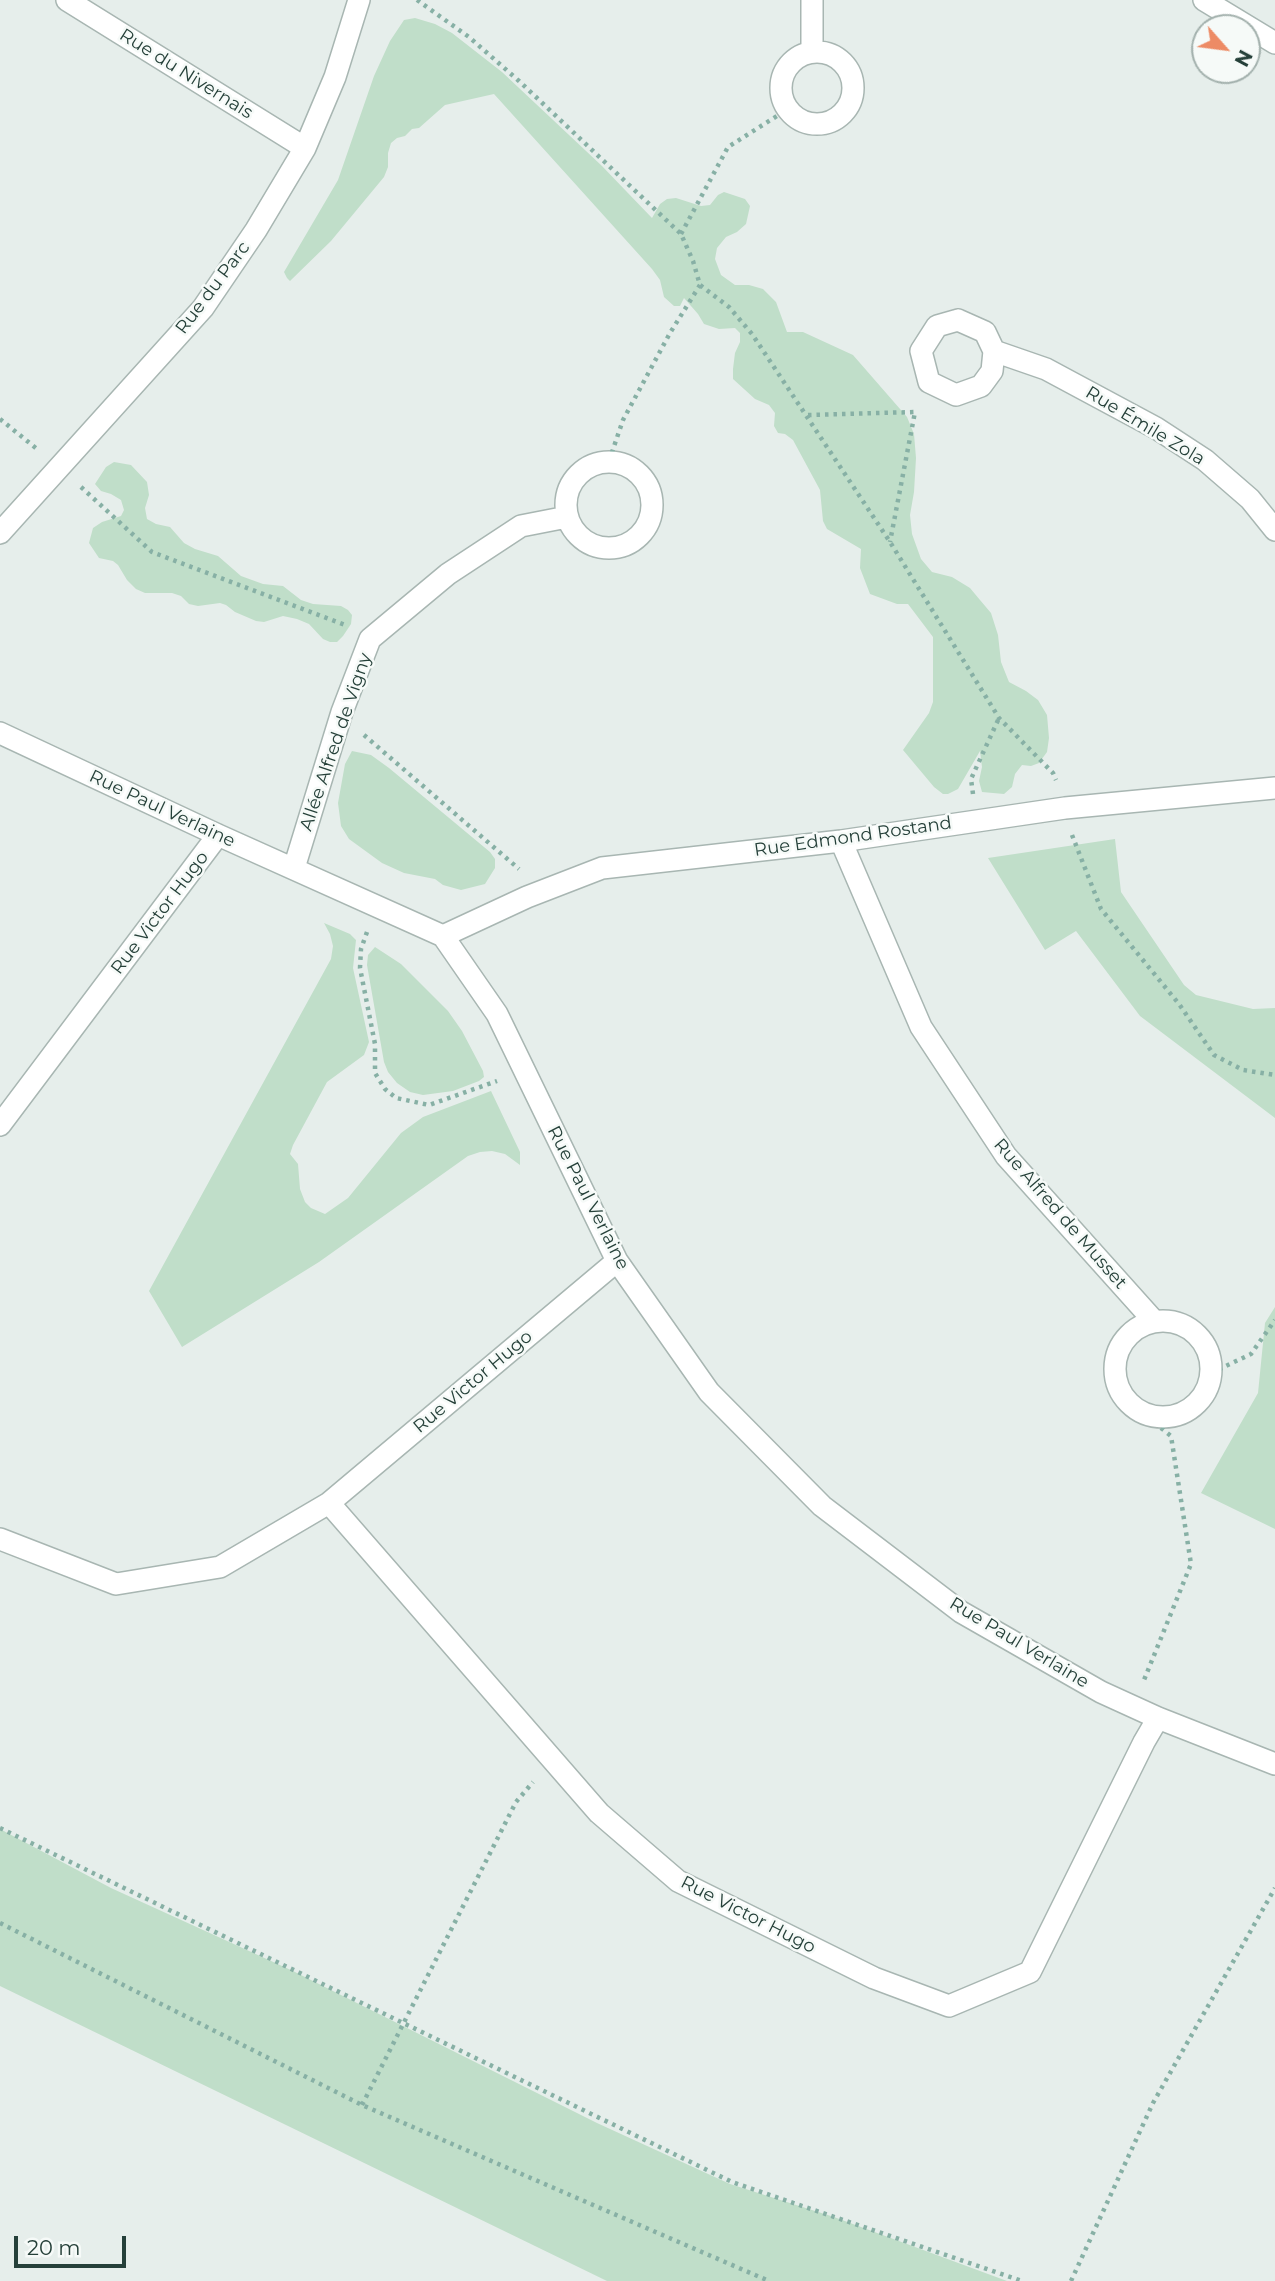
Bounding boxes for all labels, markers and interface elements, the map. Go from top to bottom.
north arrow [1191,14,1261,84]
street label: Rue du Nivernais [115,24,257,124]
text: N [1229,46,1257,70]
street label: Rue du Parc [171,238,255,338]
street label: Rue Émile Zola [1081,382,1209,470]
street label: Allée Alfred de Vigny [295,650,377,834]
street label: Rue Paul Verlaine [86,766,238,852]
street label: Rue Edmond Rostand [753,812,953,862]
street label: Rue Victor Hugo [107,847,213,979]
street label: Rue Paul Verlaine [542,1122,634,1274]
street label: Rue Alfred de Musset [989,1134,1131,1294]
street label: Rue Victor Hugo [409,1326,537,1438]
street label: Rue Paul Verlaine [946,1593,1092,1693]
street label: Rue Victor Hugo [677,1872,819,1958]
scale bar [18,2222,130,2266]
text: 20 m [27,2235,81,2260]

